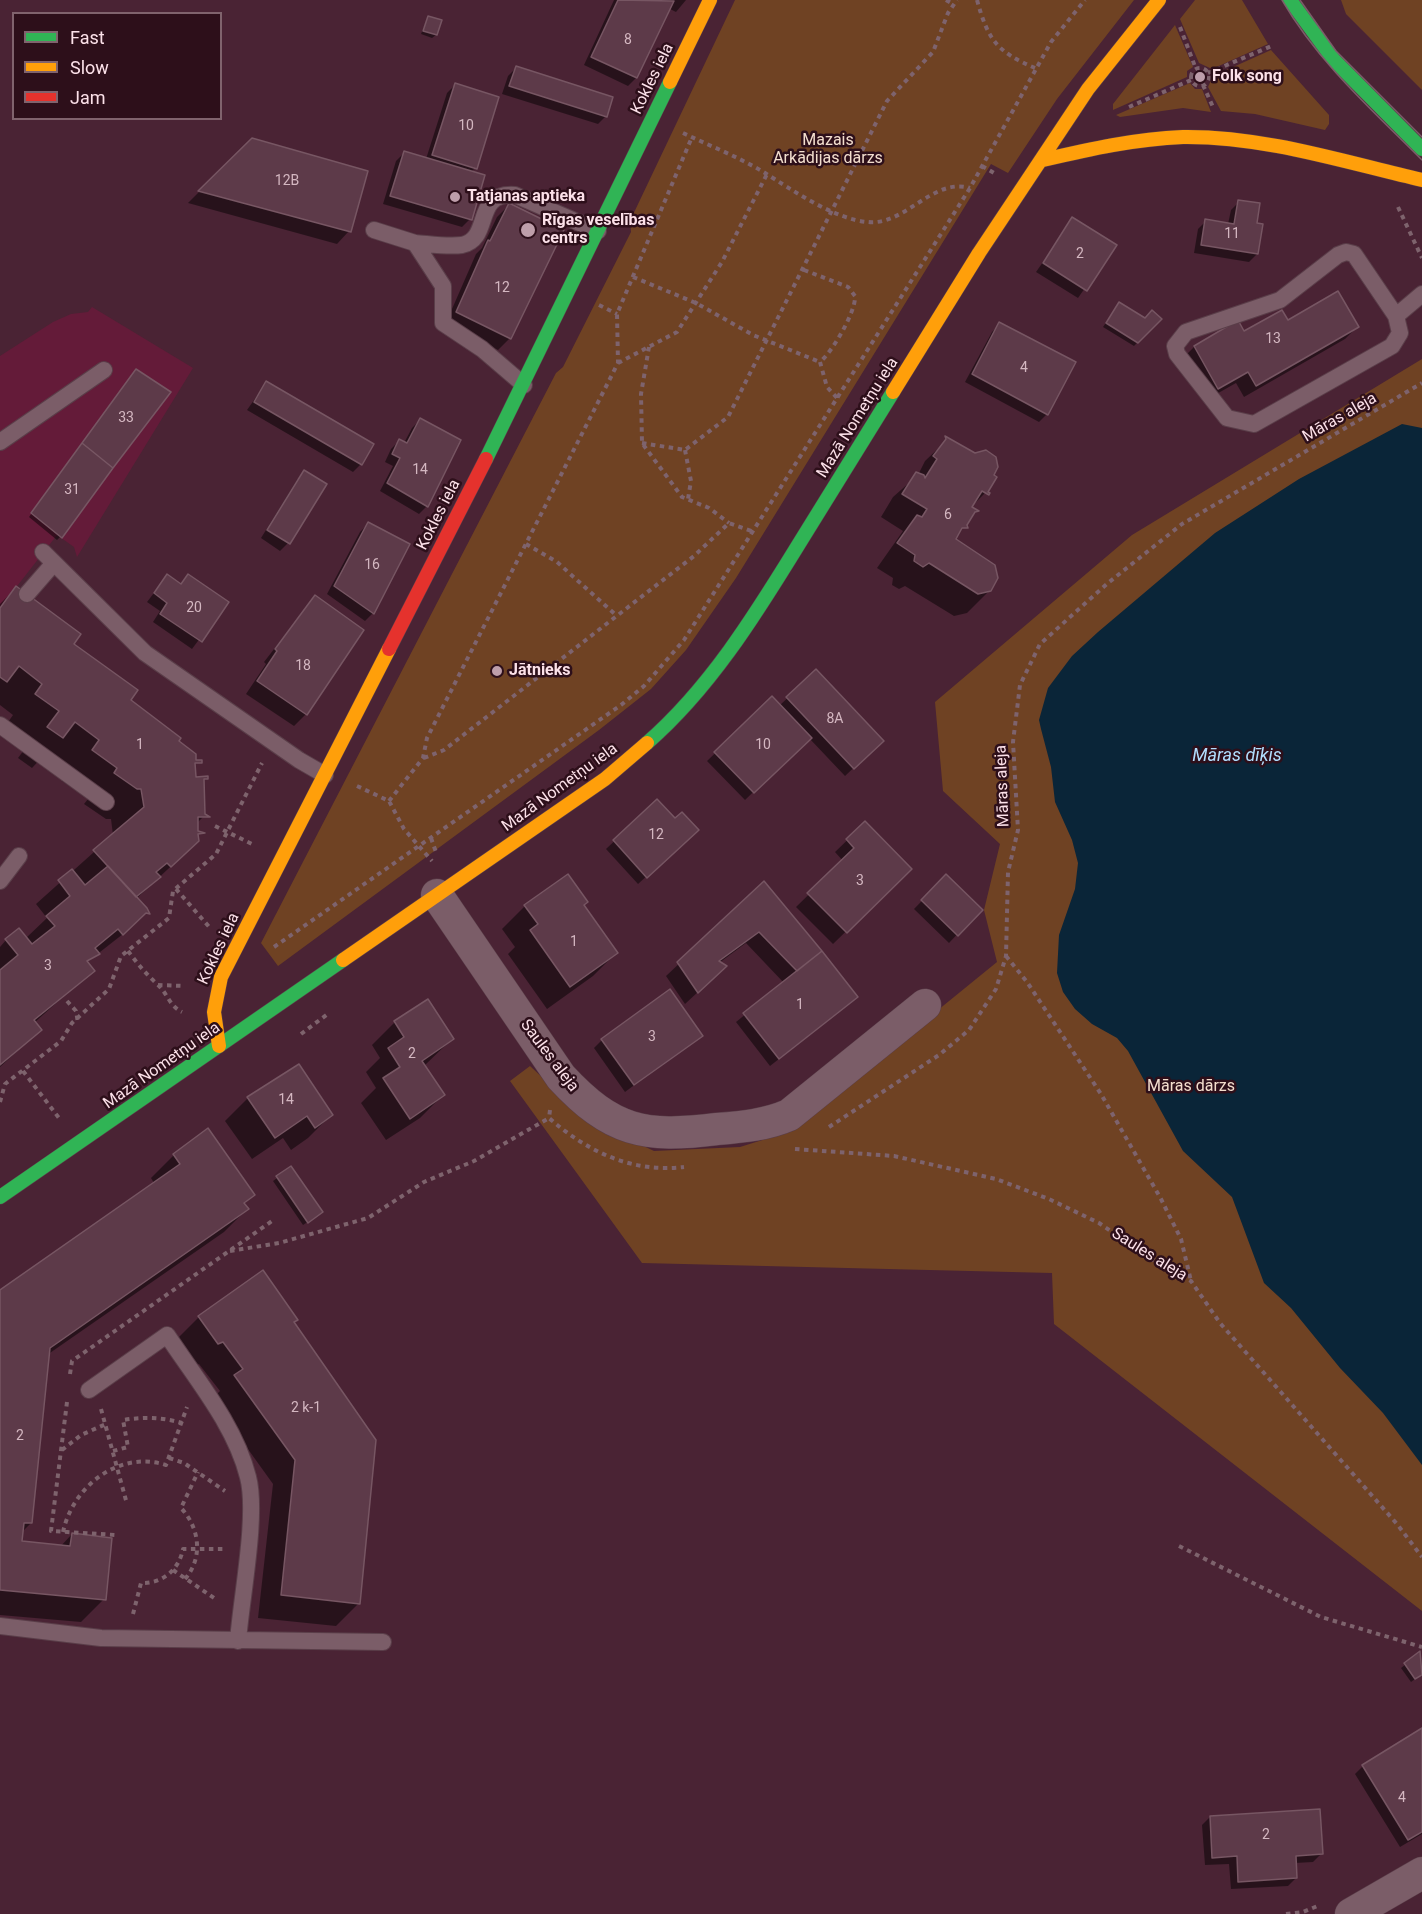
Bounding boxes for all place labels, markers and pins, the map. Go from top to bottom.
place label: Folk song [1212,67,1282,87]
marker: Folk song [1193,70,1207,84]
place label: Tatjanas aptieka [467,187,585,207]
marker: Tatjanas aptieka [448,190,462,204]
place label: Rīgas veselības centrs [542,211,654,249]
marker: Rīgas veselības centrs [519,221,537,239]
place label: Jātnieks [509,661,571,681]
marker: Jātnieks [490,664,504,678]

